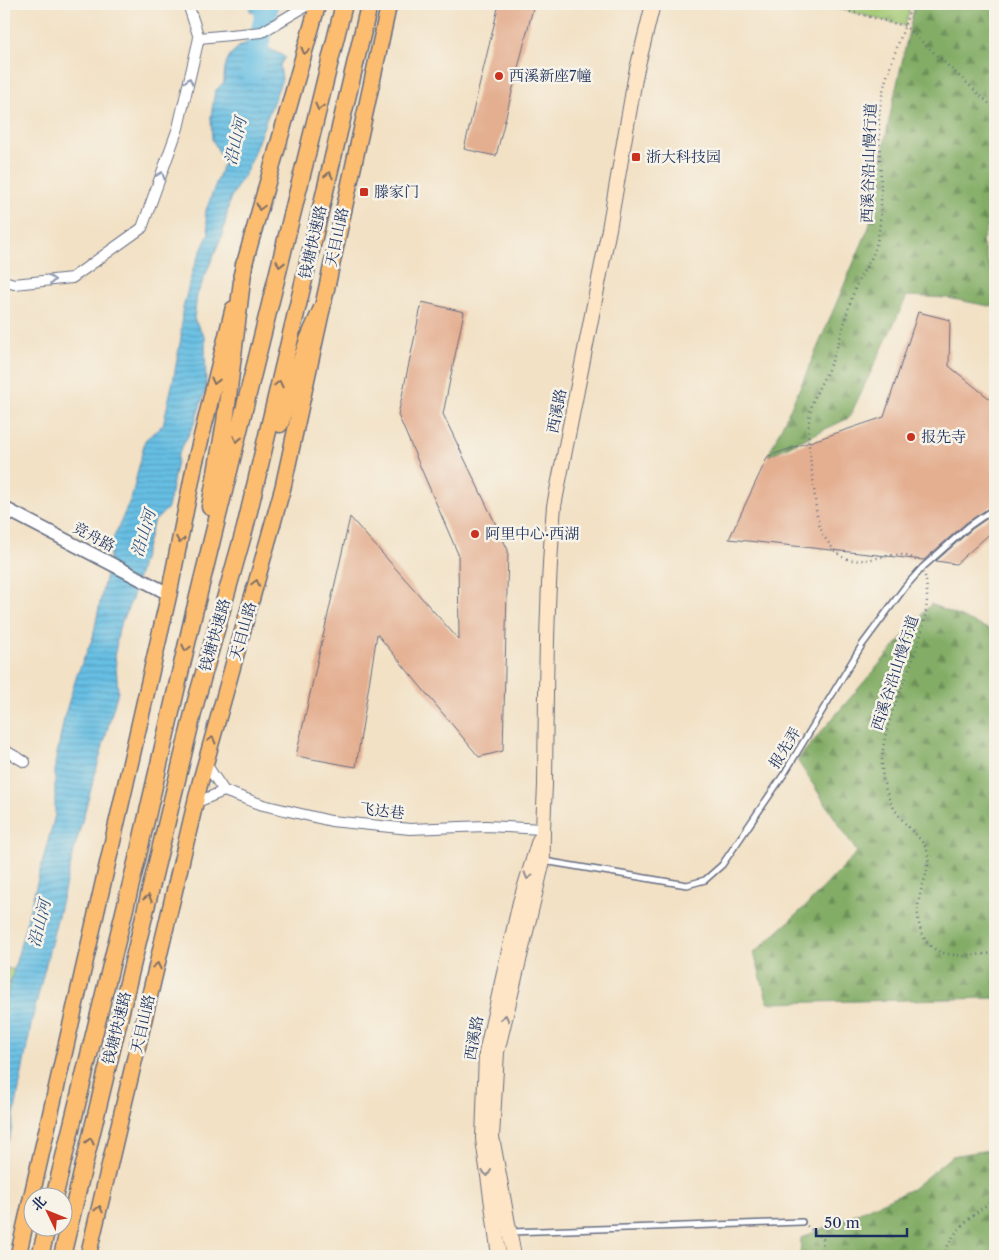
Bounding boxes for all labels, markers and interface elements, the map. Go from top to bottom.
one-way arrow [300,46,310,54]
place label: 西溪新座7幢 [509,66,591,85]
marker: 西溪新座7幢 [493,70,505,82]
one-way arrow [183,76,194,85]
one-way arrow [314,102,325,111]
street label: 西溪谷沿山慢行道 [857,103,880,223]
water label: 沿山河 [220,112,251,167]
place label: 浙大科技园 [646,147,721,166]
marker: 浙大科技园 [630,151,642,163]
one-way arrow [323,171,334,180]
one-way arrow [155,172,165,180]
place label: 滕家门 [374,182,419,201]
marker: 滕家门 [358,186,370,198]
one-way arrow [255,202,265,210]
street label: 钱塘快速路 [295,203,330,281]
street label: 天目山路 [321,206,352,268]
one-way arrow [275,260,286,269]
one-way arrow [48,275,56,286]
one-way arrow [210,377,221,386]
one-way arrow [273,380,284,389]
street label: 西溪路 [543,387,570,435]
place label: 报先寺 [921,427,966,446]
marker: 报先寺 [905,431,917,443]
one-way arrow [232,435,242,443]
water label: 沿山河 [126,504,160,559]
street label: 竞舟路 [70,518,119,556]
place label: 阿里中心·西湖 [485,524,579,543]
marker: 阿里中心·西湖 [469,528,481,540]
one-way arrow [175,535,186,544]
one-way arrow [250,579,261,588]
street label: 钱塘快速路 [195,596,234,674]
street label: 天目山路 [225,599,260,662]
street label: 西溪谷沿山慢行道 [867,613,922,733]
one-way arrow [181,643,191,652]
street label: 报先弄 [765,724,805,772]
one-way arrow [207,736,217,744]
street label: 飞达巷 [359,799,405,822]
one-way arrow [524,871,534,880]
one-way arrow [142,893,153,902]
water label: 沿山河 [23,894,55,949]
one-way arrow [151,961,162,970]
street label: 钱塘快速路 [98,989,135,1067]
street label: 天目山路 [127,993,159,1055]
one-way arrow [499,1013,510,1022]
street label: 西溪路 [460,1014,487,1062]
one-way arrow [84,1136,95,1145]
one-way arrow [481,1169,492,1177]
north arrow [22,1188,72,1238]
text: 北 [27,1192,50,1214]
one-way arrow [93,1204,104,1213]
scale bar [816,1205,908,1237]
text: 50 m [824,1213,860,1232]

